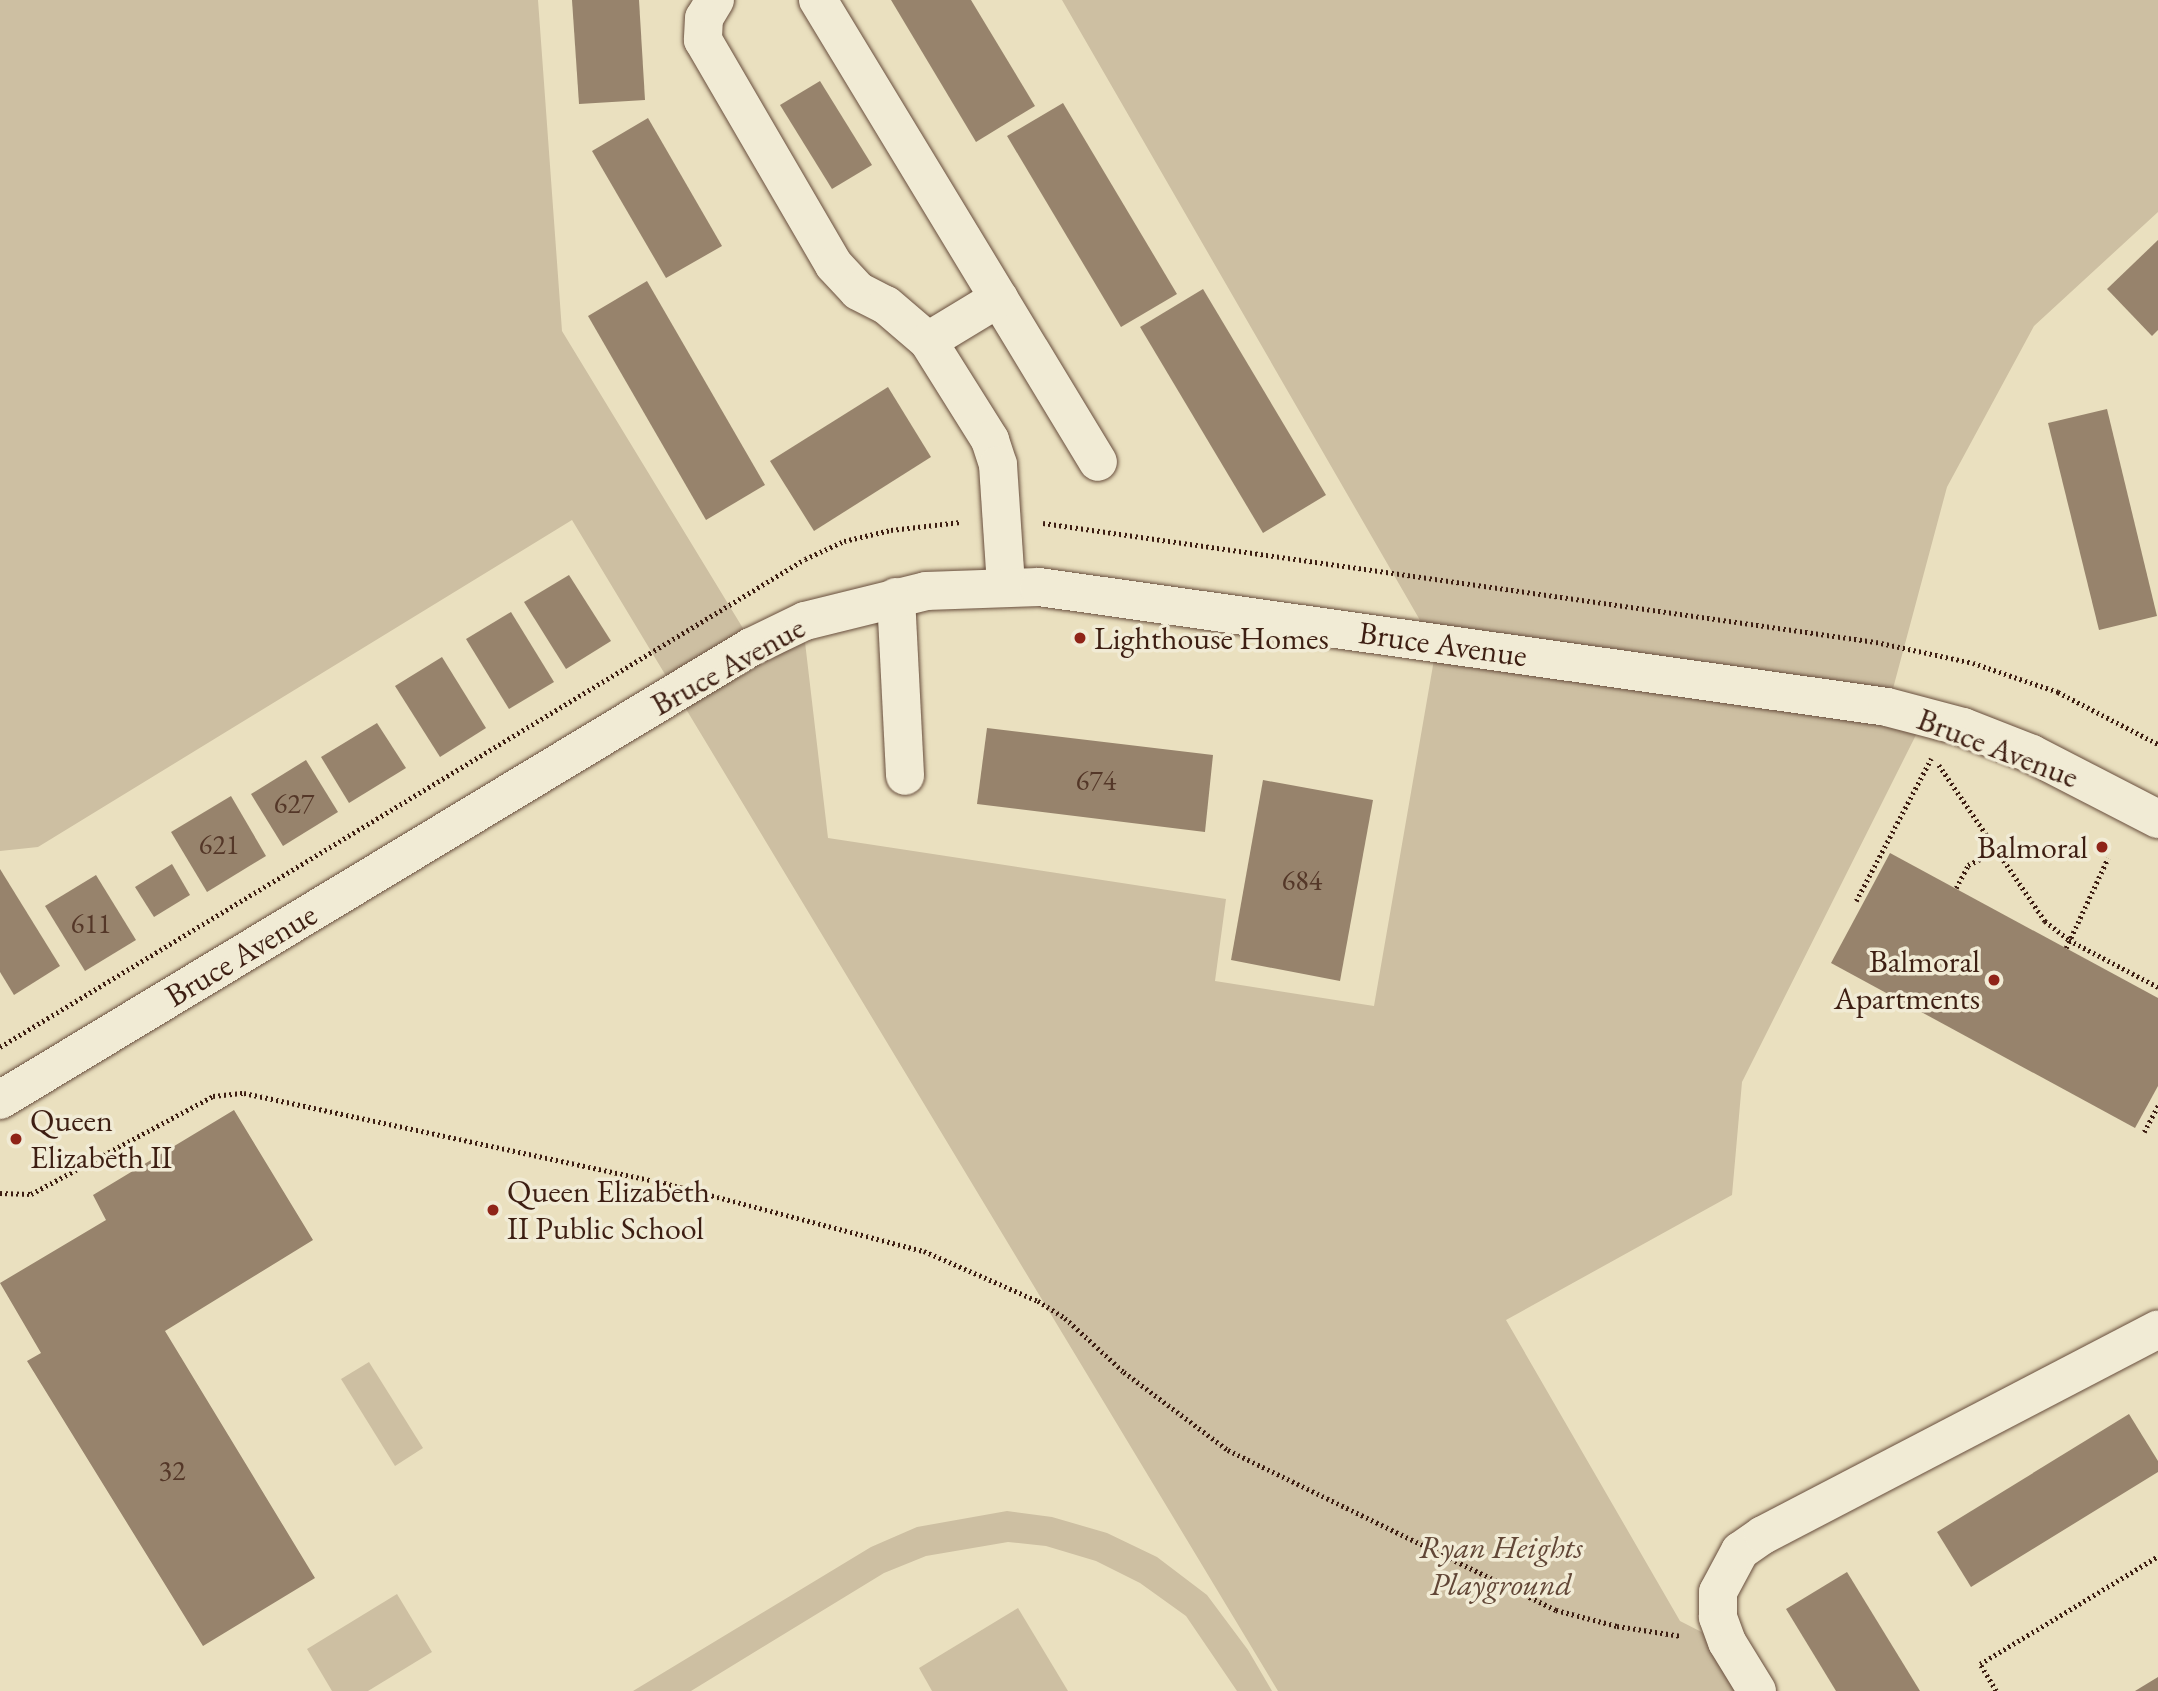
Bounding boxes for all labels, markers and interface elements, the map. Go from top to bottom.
street label: Bruce Avenue [645,608,811,724]
street label: Bruce Avenue [1356,613,1530,675]
place label: Lighthouse Homes [1094,619,1329,657]
marker: Lighthouse Homes [1072,630,1088,646]
street label: Bruce Avenue [1912,700,2084,796]
house number: 674 [1076,763,1116,797]
house number: 627 [274,786,314,820]
house number: 621 [199,827,239,861]
place label: Balmoral [1977,828,2088,866]
marker: Balmoral [2094,839,2110,855]
house number: 684 [1282,863,1322,897]
street label: Bruce Avenue [158,895,324,1015]
house number: 611 [71,906,111,940]
place label: Balmoral Apartments [1834,943,1980,1018]
marker: Balmoral Apartments [1986,972,2002,988]
place label: Queen Elizabeth II [30,1102,172,1177]
marker: Queen Elizabeth II [8,1131,24,1147]
place label: Queen Elizabeth II Public School [507,1173,710,1248]
marker: Queen Elizabeth II Public School [485,1202,501,1218]
house number: 32 [159,1453,185,1487]
park label: Ryan Heights Playground [1419,1529,1583,1604]

